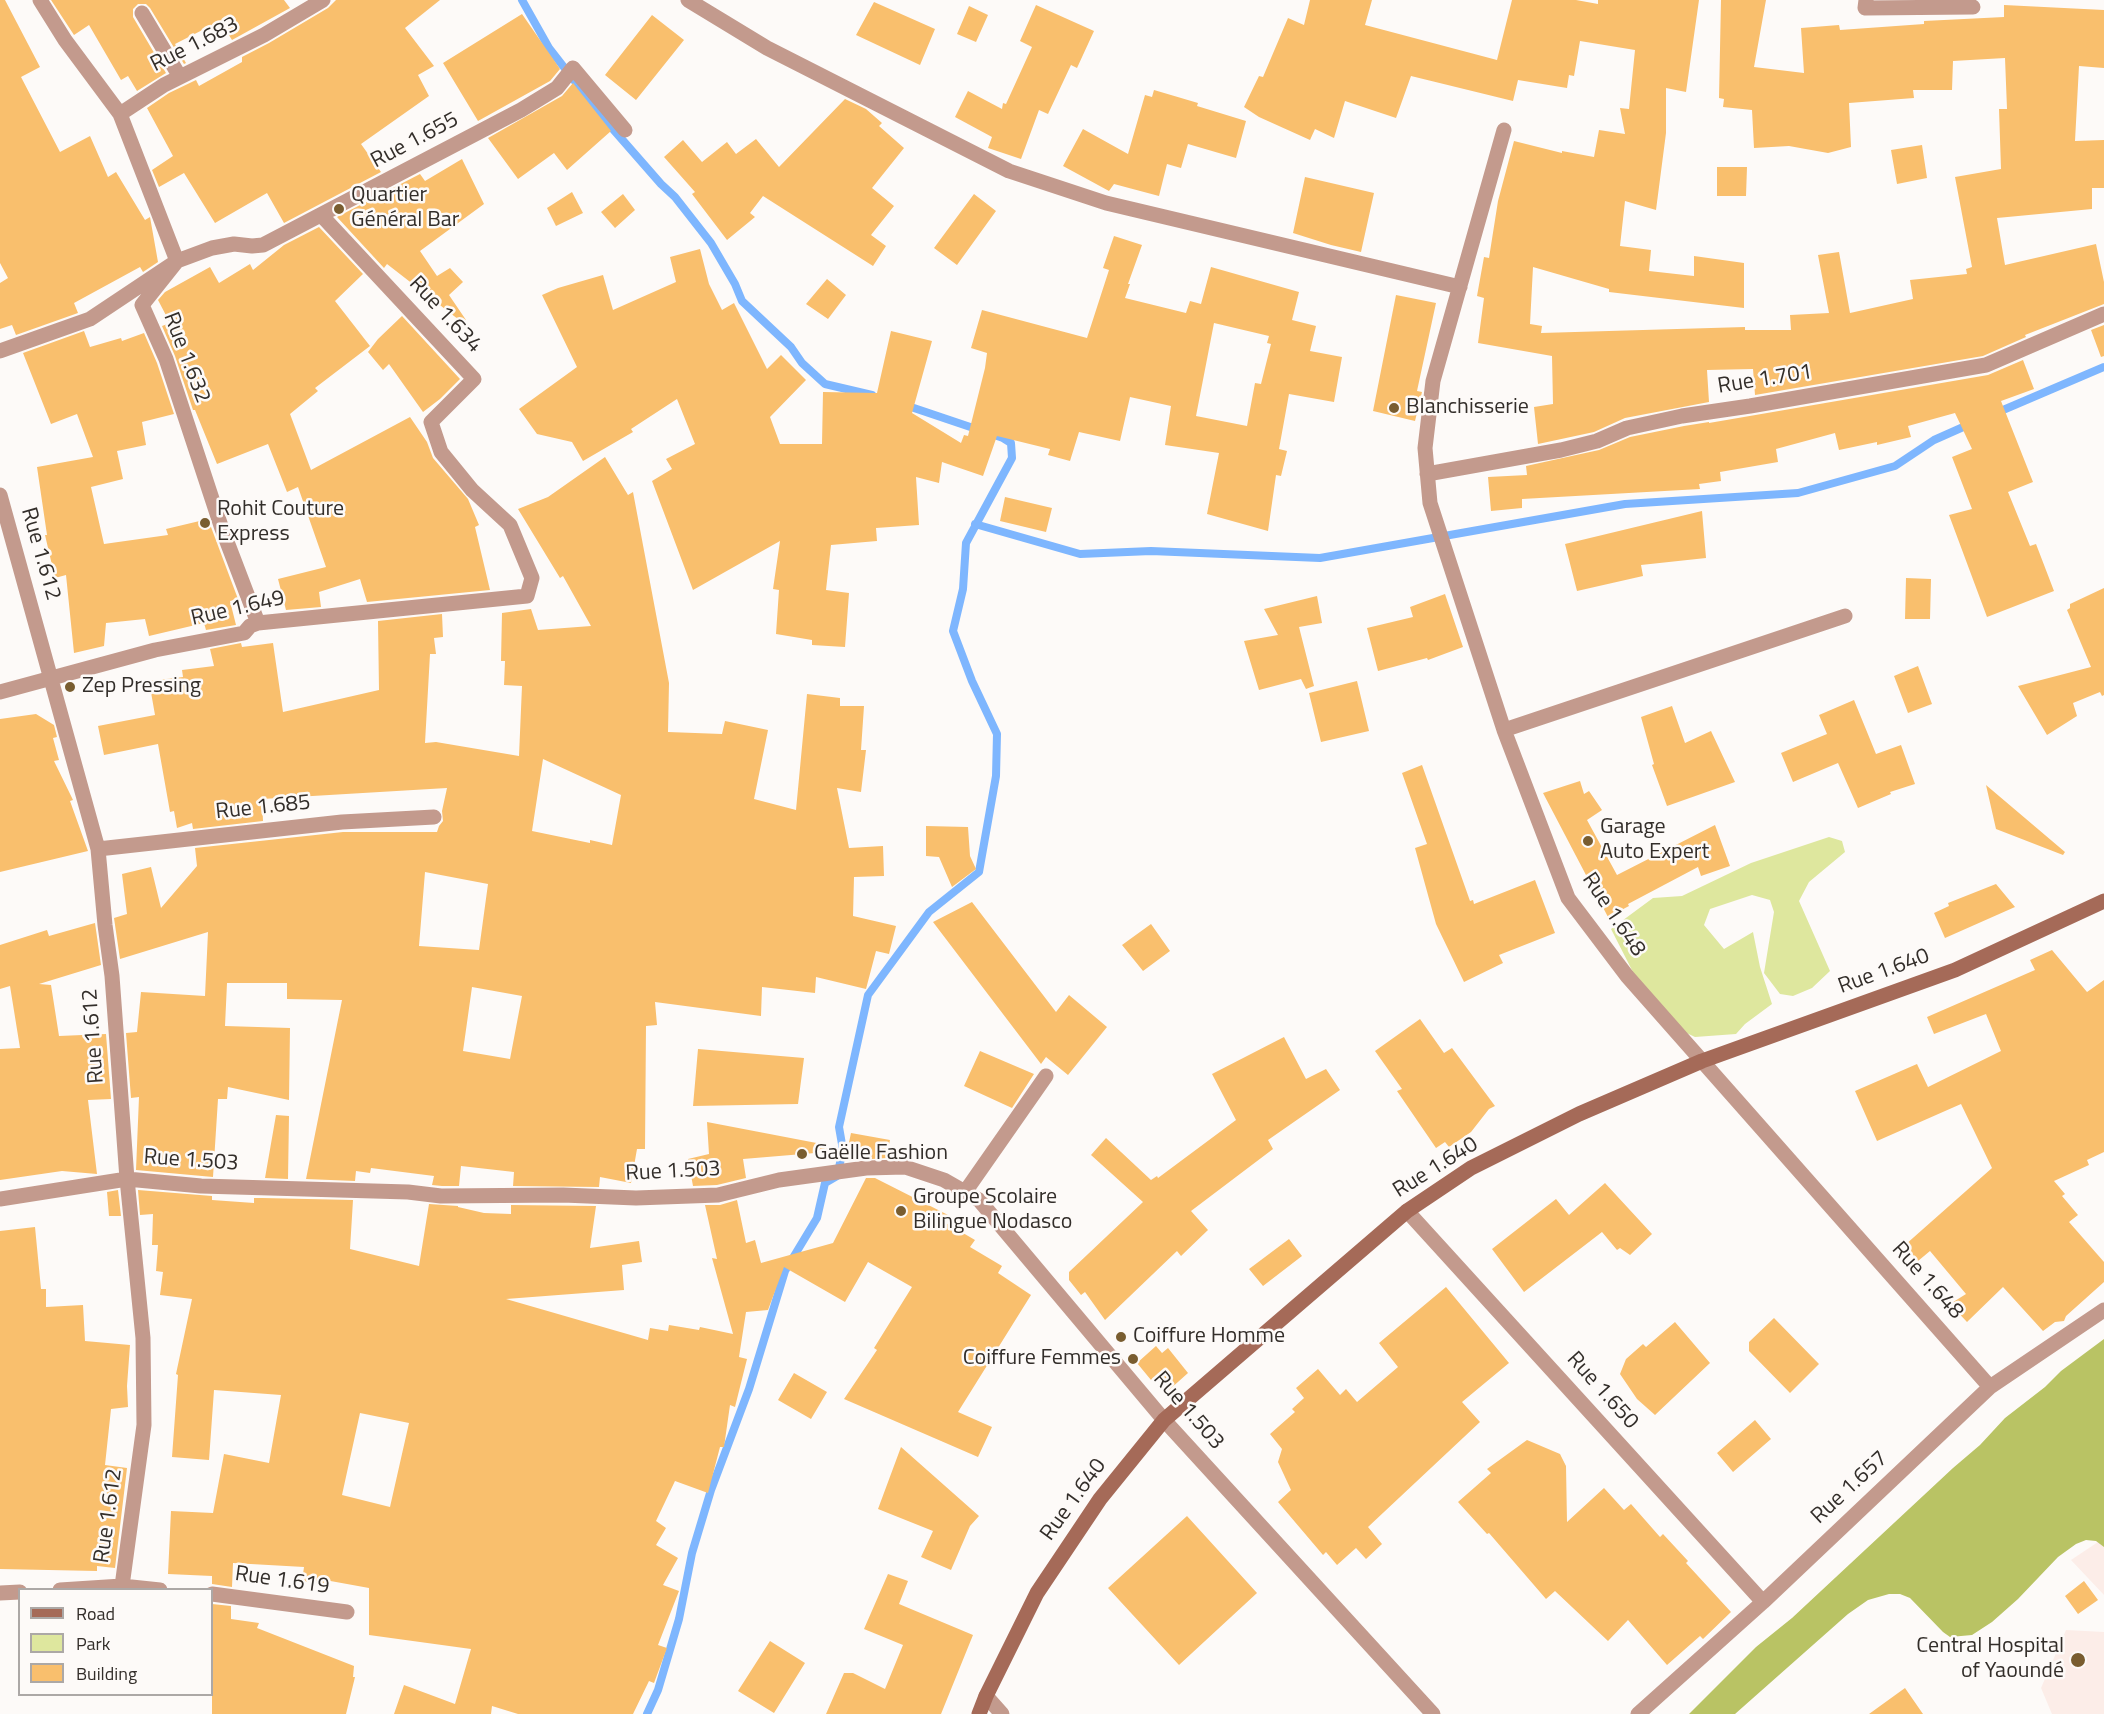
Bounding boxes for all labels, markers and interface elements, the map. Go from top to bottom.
street label: Rue 1.683 [147,12,243,78]
street label: Rue 1.655 [367,107,463,175]
place label: Quartier Général Bar [351,183,459,234]
marker: Quartier Général Bar [332,202,346,216]
street label: Rue 1.634 [403,271,487,359]
street label: Rue 1.632 [157,309,215,407]
street label: Rue 1.701 [1716,360,1814,400]
place label: Blanchisserie [1406,395,1529,421]
marker: Blanchisserie [1387,401,1401,415]
place label: Rohit Couture Express [217,497,344,548]
street label: Rue 1.612 [14,505,66,603]
marker: Rohit Couture Express [198,516,212,530]
street label: Rue 1.649 [189,585,287,633]
place label: Zep Pressing [82,674,201,700]
marker: Zep Pressing [63,680,77,694]
street label: Rue 1.685 [214,790,312,826]
place label: Garage Auto Expert [1600,815,1709,866]
marker: Garage Auto Expert [1581,834,1595,848]
street label: Rue 1.648 [1575,868,1651,962]
street label: Rue 1.640 [1835,943,1933,1001]
street label: Rue 1.612 [78,988,110,1084]
street label: Rue 1.640 [1389,1132,1483,1204]
place label: Gaëlle Fashion [814,1141,948,1167]
street label: Rue 1.503 [143,1145,239,1177]
marker: Gaëlle Fashion [795,1147,809,1161]
street label: Rue 1.503 [625,1156,721,1188]
place label: Groupe Scolaire Bilingue Nodasco [913,1185,1072,1236]
marker: Groupe Scolaire Bilingue Nodasco [894,1204,908,1218]
street label: Rue 1.648 [1885,1237,1969,1325]
place label: Coiffure Homme [1133,1324,1285,1350]
marker: Coiffure Homme [1114,1330,1128,1344]
place label: Coiffure Femmes [963,1346,1121,1372]
street label: Rue 1.650 [1560,1347,1644,1435]
marker: Coiffure Femmes [1126,1352,1140,1366]
street label: Rue 1.503 [1147,1366,1229,1456]
street label: Rue 1.657 [1806,1446,1894,1530]
street label: Rue 1.640 [1035,1454,1113,1546]
street label: Rue 1.612 [89,1467,129,1565]
street label: Rue 1.619 [233,1561,331,1601]
legend [18,1588,213,1696]
text: Road [76,1600,115,1627]
text: Park [76,1630,110,1657]
place label: Central Hospital of Yaoundé [1916,1634,2064,1686]
marker: Central Hospital of Yaoundé [2069,1651,2087,1669]
text: Building [76,1660,137,1687]

